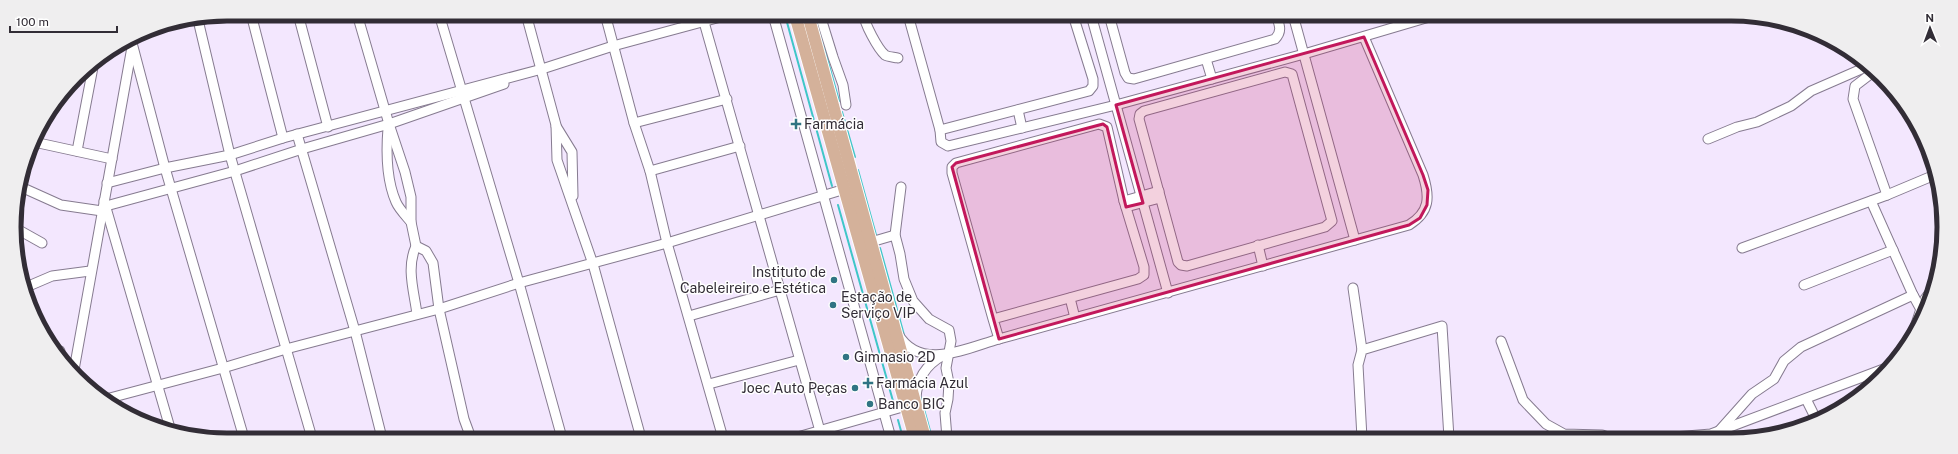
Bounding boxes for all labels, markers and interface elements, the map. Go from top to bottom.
scale bar [10,8,117,34]
north arrow [1910,8,1950,48]
text: N [1925,12,1934,24]
text: 100 m [16,15,49,29]
place label: Farmácia [804,116,864,132]
marker: Farmácia [791,119,801,129]
place label: Instituto de Cabeleireiro e Estética [680,264,826,296]
marker: Instituto de Cabeleireiro e Estética [829,275,839,285]
place label: Estação de Serviço VIP [841,289,915,321]
marker: Estação de Serviço VIP [828,300,838,310]
place label: Gimnasio 2D [854,349,935,365]
marker: Gimnasio 2D [841,352,851,362]
place label: Farmácia Azul [876,375,969,391]
marker: Farmácia Azul [863,378,873,388]
place label: Joec Auto Peças [741,380,847,396]
marker: Joec Auto Peças [850,383,860,393]
place label: Banco BIC [878,396,945,412]
marker: Banco BIC [865,399,875,409]

